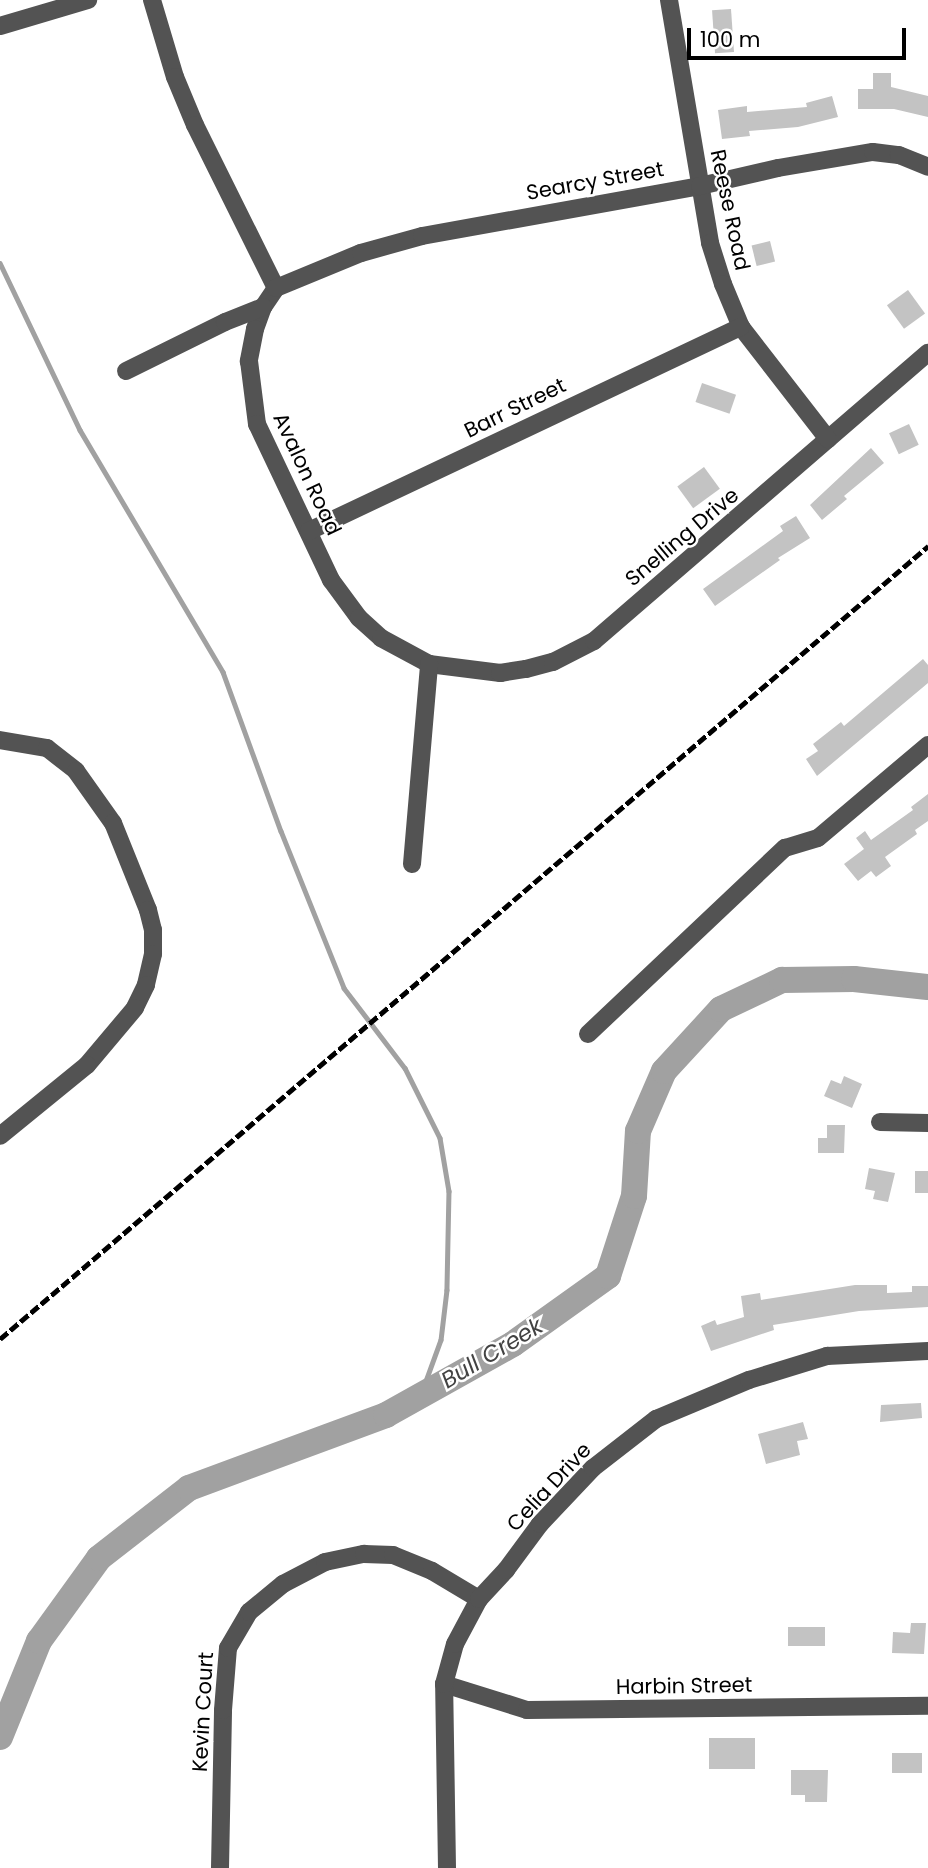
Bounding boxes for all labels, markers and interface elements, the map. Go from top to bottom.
scale bar [690,14,909,58]
text: 100 m [700,25,760,54]
street label: Reese Road [705,147,755,273]
street label: Searcy Street [524,157,666,205]
street label: Barr Street [460,373,570,443]
street label: Avalon Road [268,409,346,539]
street label: Snelling Drive [620,482,744,592]
water label: Bull Creek [436,1312,548,1394]
street label: Celia Drive [502,1437,596,1537]
street label: Kevin Court [187,1651,219,1773]
street label: Harbin Street [616,1672,752,1700]

